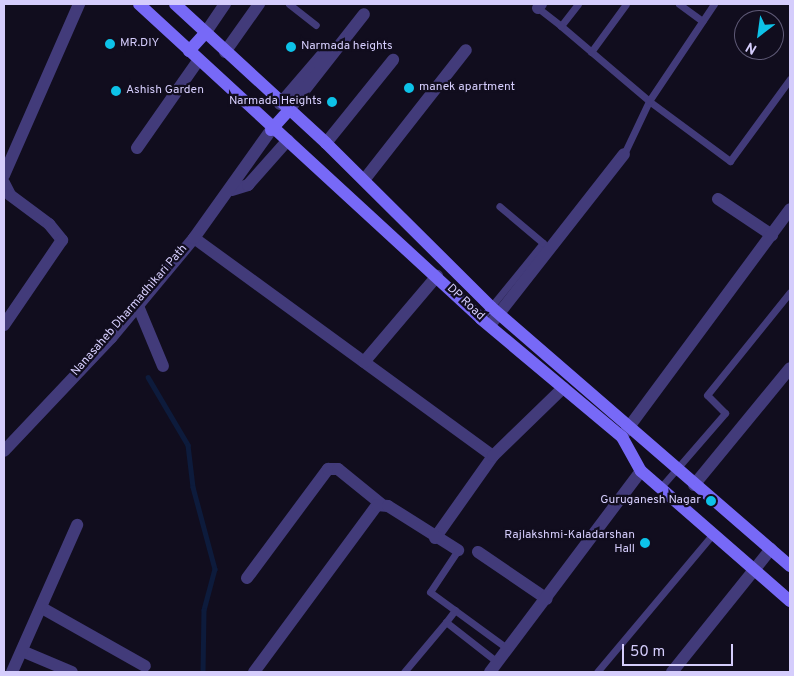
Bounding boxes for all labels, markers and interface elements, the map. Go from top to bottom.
north arrow [734,10,784,60]
place label: MR.DIY [120,37,159,51]
marker: MR.DIY [104,38,116,50]
text: N [743,38,760,57]
place label: Narmada heights [301,40,393,54]
marker: Narmada heights [285,41,297,53]
place label: manek apartment [419,81,515,95]
marker: manek apartment [403,82,415,94]
place label: Ashish Garden [126,84,204,98]
marker: Ashish Garden [110,85,122,97]
place label: Narmada Heights [229,95,322,109]
marker: Narmada Heights [326,96,338,108]
street label: Nanasaheb Dharmadhikari Path [69,242,191,380]
street label: DP Road [443,282,487,324]
place label: Guruganesh Nagar [600,494,701,508]
marker: Guruganesh Nagar [705,495,717,507]
place label: Rajlakshmi-Kaladarshan Hall [504,529,635,557]
marker: Rajlakshmi-Kaladarshan Hall [639,537,651,549]
scale bar [624,634,735,666]
text: 50 m [630,643,665,662]

